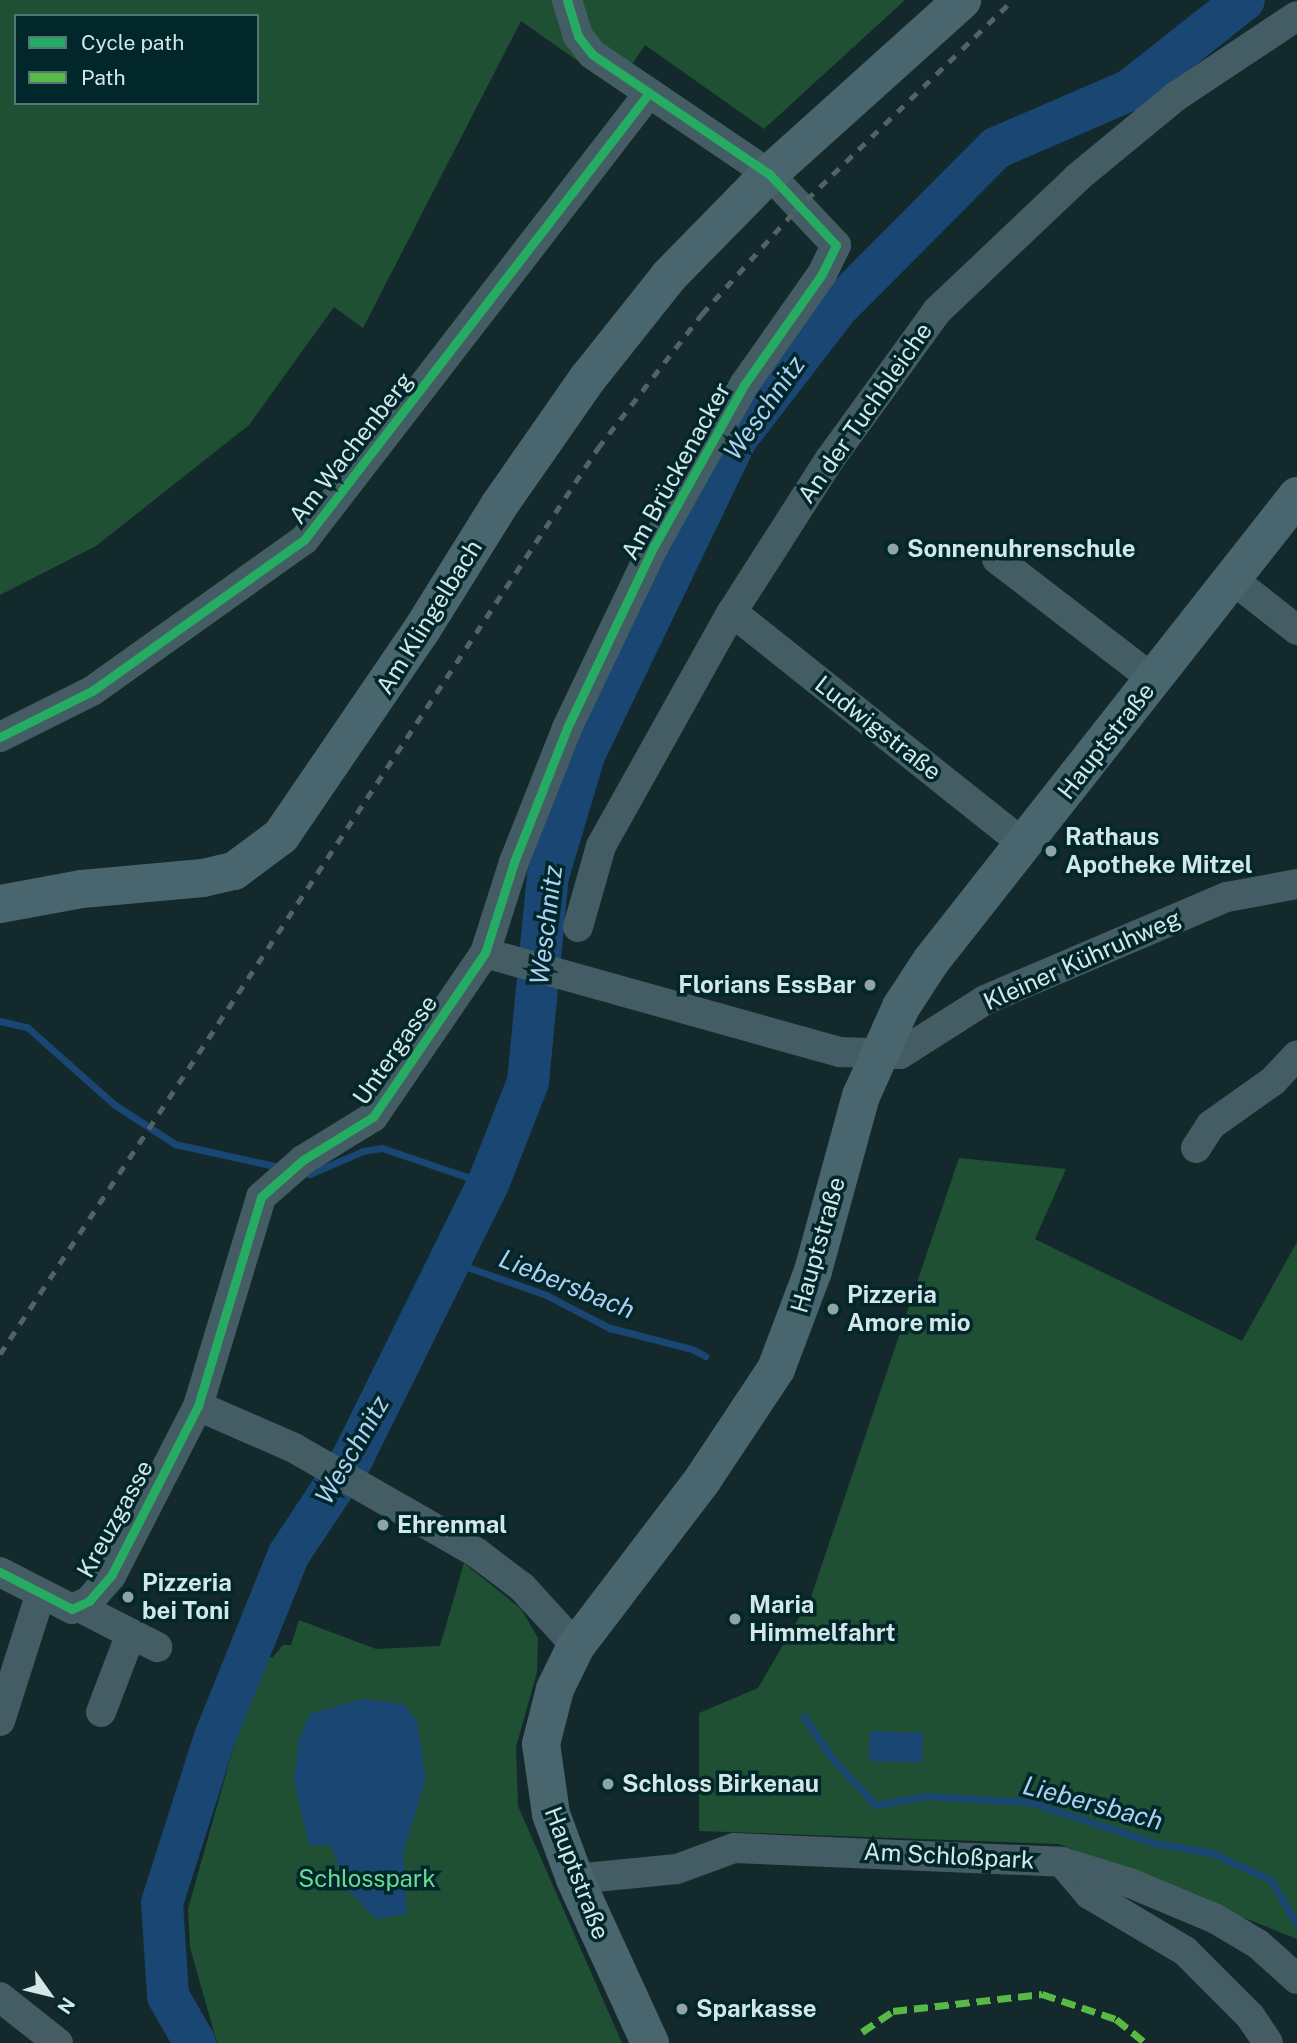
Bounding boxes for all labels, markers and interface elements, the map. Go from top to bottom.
legend [14,14,259,105]
text: Cycle path [81,30,184,55]
text: Path [81,65,126,90]
street label: An der Tuchbleiche [792,317,938,509]
water label: Weschnitz [717,350,811,466]
street label: Am Wachenberg [283,366,419,530]
street label: Am Brückenacker [615,377,737,565]
street label: Am Klingelbach [370,535,488,699]
place label: Sonnenuhrenschule [907,535,1135,563]
marker: Sonnenuhrenschule [885,541,901,557]
street label: Ludwigstraße [809,670,947,786]
street label: Hauptstraße [1052,677,1160,805]
place label: Rathaus Apotheke Mitzel [1065,823,1253,879]
marker: Rathaus Apotheke Mitzel [1043,843,1059,859]
water label: Weschnitz [523,864,569,986]
street label: Kleiner Kühruhweg [979,904,1185,1016]
place label: Florians EssBar [678,971,856,999]
marker: Florians EssBar [862,977,878,993]
street label: Untergasse [347,990,443,1110]
street label: Hauptstraße [785,1174,851,1316]
water label: Liebersbach [495,1243,639,1325]
place label: Pizzeria Amore mio [847,1281,971,1337]
marker: Pizzeria Amore mio [825,1301,841,1317]
water label: Weschnitz [308,1390,396,1510]
street label: Kreuzgasse [71,1455,159,1583]
place label: Ehrenmal [397,1511,507,1539]
marker: Ehrenmal [375,1517,391,1533]
place label: Pizzeria bei Toni [142,1569,232,1625]
marker: Pizzeria bei Toni [120,1589,136,1605]
place label: Maria Himmelfahrt [749,1591,896,1647]
marker: Maria Himmelfahrt [727,1611,743,1627]
water label: Liebersbach [1020,1769,1166,1837]
place label: Schloss Birkenau [622,1770,819,1798]
marker: Schloss Birkenau [600,1776,616,1792]
street label: Hauptstraße [538,1803,616,1943]
street label: Am Schloßpark [863,1837,1035,1875]
park label: Schlosspark [298,1865,436,1893]
north arrow [14,1959,84,2029]
text: N [53,1993,80,2018]
place label: Sparkasse [696,1995,817,2023]
marker: Sparkasse [674,2001,690,2017]

